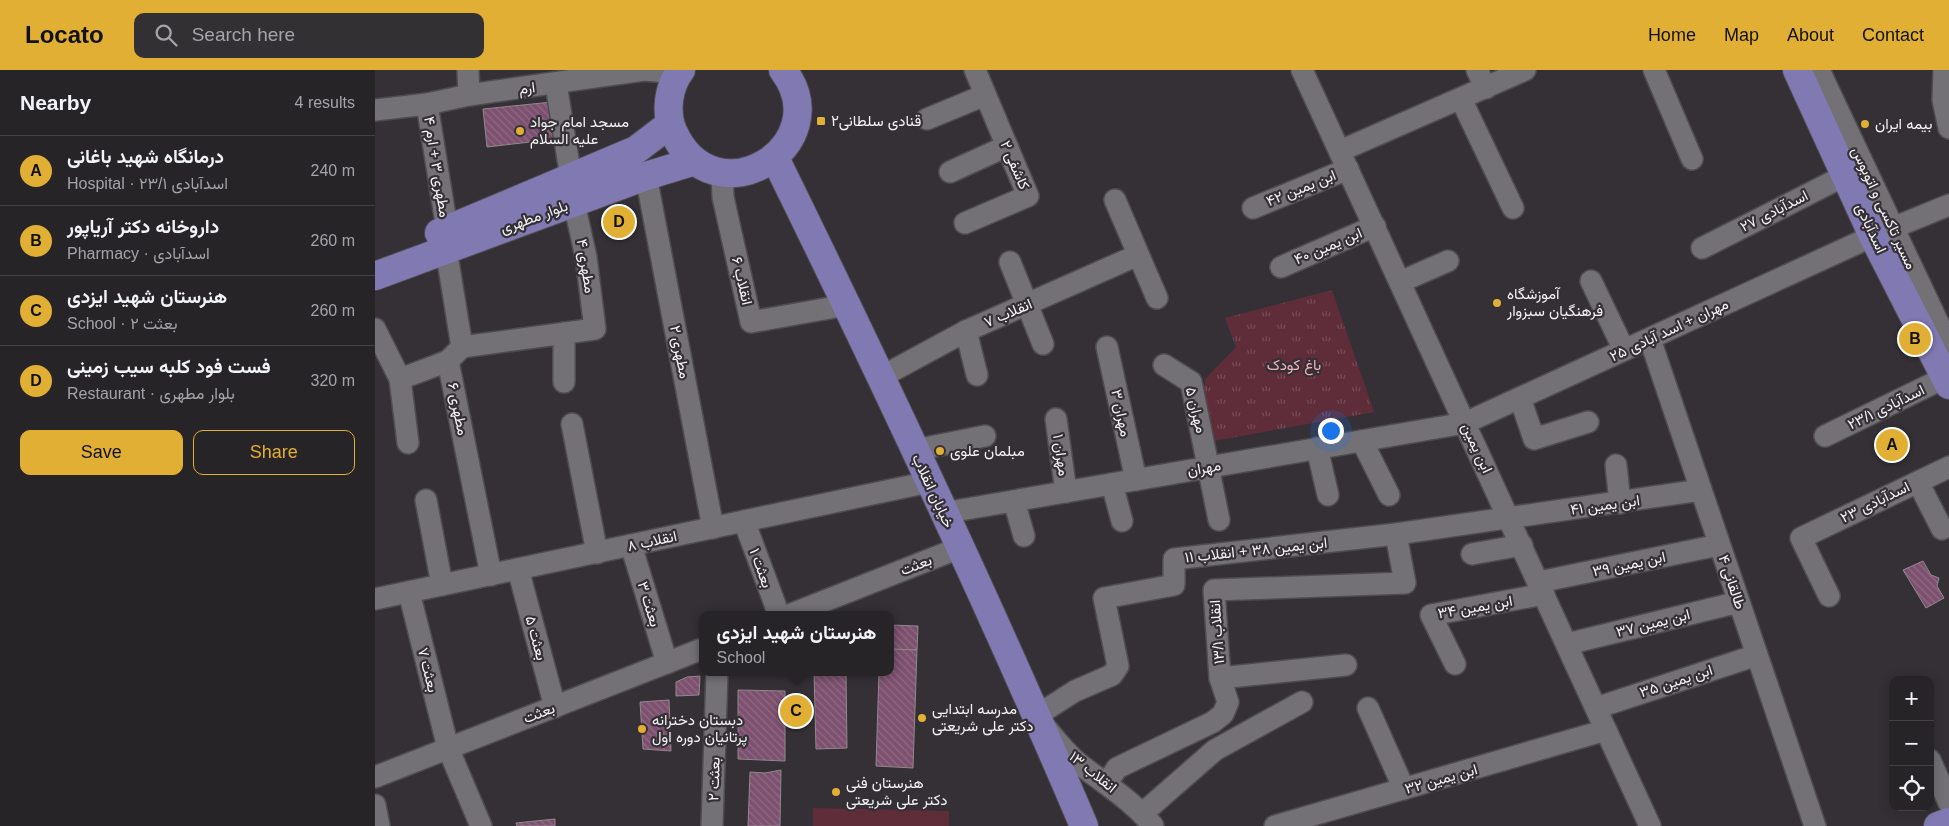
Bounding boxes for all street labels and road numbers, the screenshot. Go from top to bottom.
street label: ارم [518,78,536,99]
street label: مطهری ۳ + ارم ۴ [419,115,454,219]
street label: کاشفی ۲ [996,138,1034,193]
street label: مسیر تاکسی و اتوبوس [1847,144,1920,273]
street label: ابن یمین ۴۲ [1264,166,1339,211]
street label: اسدآبادی ۲۷ [1737,186,1811,237]
street label: بلوار مطهری [498,196,571,238]
street label: اسدآبادی [1851,200,1890,256]
street label: ابن یمین ۴۰ [1291,224,1365,269]
street label: مطهری ۴ [572,238,599,295]
street label: انقلاب ۶ [728,255,756,307]
street label: انقلاب ۷ [981,295,1035,331]
street label: مهران + اسد آبادی ۲۵ [1607,295,1732,366]
street label: مطهری ۲ [665,324,694,380]
street label: مطهری ۶ [443,381,472,437]
street label: اسدآبادی ۲۳/۱ [1845,381,1928,434]
street label: مهران ۵ [1182,385,1210,435]
street label: مهران ۳ [1107,388,1135,438]
street label: ابن یمین [1457,420,1496,476]
street label: مهران ۱ [1049,433,1073,477]
street label: خیابان انقلاب [908,451,958,531]
street label: مهران [1186,456,1222,480]
street label: اسدآبادی ۲۳ [1837,478,1913,527]
street label: ابن یمین ۴۱ [1569,491,1641,520]
street label: انقلاب ۸ [625,527,679,555]
street label: ابن یمین ۳۸ + انقلاب ۱۱ [1184,534,1328,567]
street label: بعثت ۱ [746,546,776,590]
street label: ابن یمین ۳۹ [1591,547,1667,581]
street label: بعثت [898,551,934,579]
street label: طالقانی ۴ [1713,553,1750,612]
street label: بعثت ۳ [634,579,664,629]
street label: ابن یمین ۳۴ [1436,592,1514,623]
street label: انقلاب ۱۳/۱ [1206,599,1228,665]
street label: ابن یمین ۳۷ [1614,605,1692,642]
street label: بعثت ۵ [521,614,551,662]
street label: بعثت ۷ [414,646,442,694]
street label: ابن یمین ۳۵ [1637,661,1715,702]
street label: بعثت [521,699,557,727]
street label: انقلاب ۱۳ [1066,747,1120,797]
street label: بعثت ۲ [704,757,724,801]
street label: ابن یمین ۳۲ [1403,760,1480,799]

